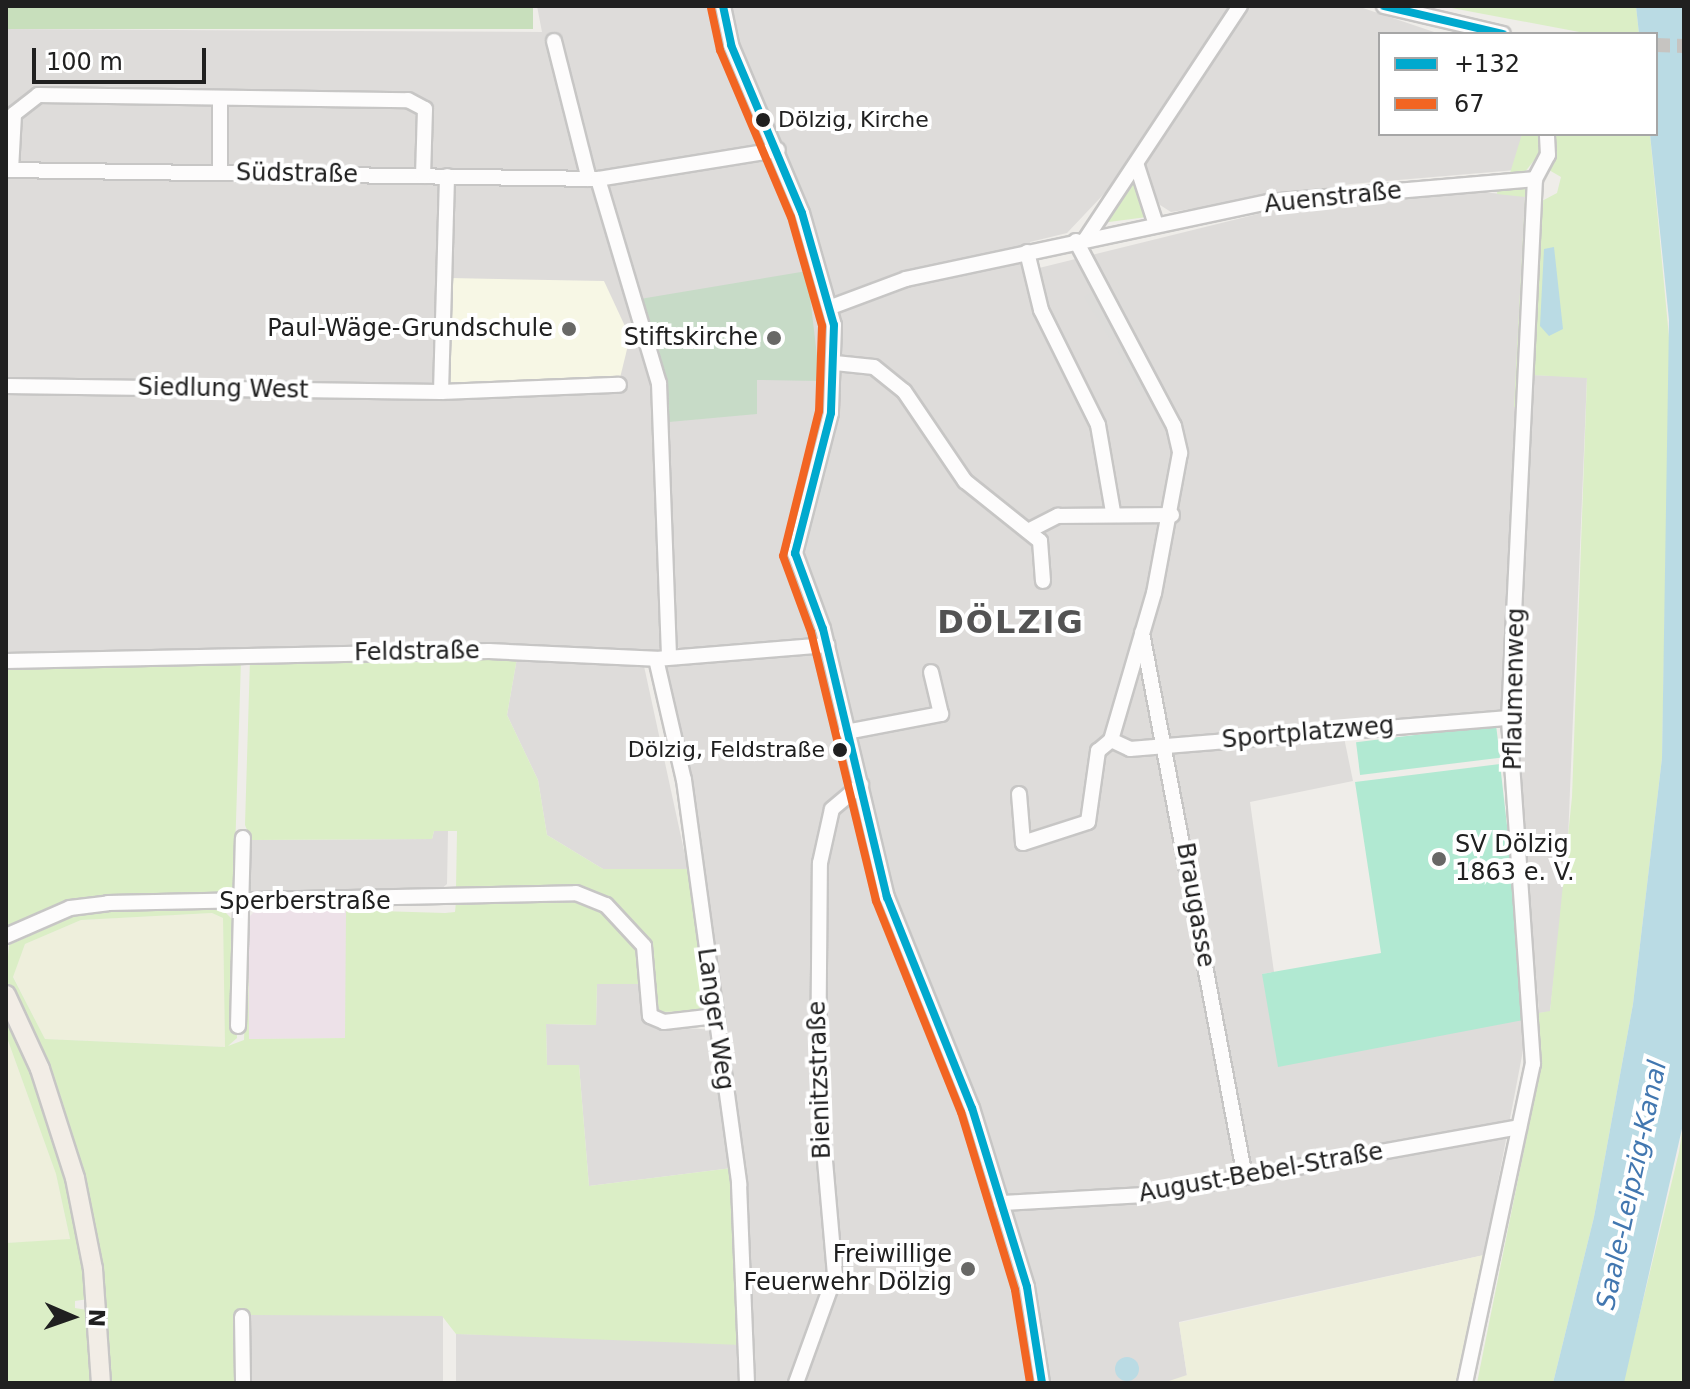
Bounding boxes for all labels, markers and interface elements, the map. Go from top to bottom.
scale bar [36,32,210,82]
legend [1378,32,1658,136]
text: 100 m [46,48,123,76]
text: +132 [1454,50,1520,78]
text: 67 [1454,90,1485,118]
place label: Dölzig, Kirche [778,107,929,133]
marker: Dölzig, Kirche [755,112,771,128]
street label: Südstraße [236,159,358,189]
street label: Auenstraße [1263,176,1403,220]
place label: Paul-Wäge-Grundschule [267,315,553,343]
marker: Paul-Wäge-Grundschule [560,320,578,338]
place label: Stiftskirche [624,324,758,352]
marker: Stiftskirche [765,329,783,347]
street label: Siedlung West [137,373,309,405]
district label: DÖLZIG [937,603,1085,641]
street label: Pflaumenweg [1499,608,1531,770]
street label: Feldstraße [354,637,480,667]
street label: Sportplatzweg [1221,711,1395,755]
place label: Dölzig, Feldstraße [628,737,825,763]
marker: Dölzig, Feldstraße [832,742,848,758]
place label: SV Dölzig 1863 e. V. [1455,831,1575,887]
street label: Braugasse [1170,840,1220,970]
marker: SV Dölzig 1863 e. V. [1430,850,1448,868]
street label: Sperberstraße [219,888,391,916]
street label: Langer Weg [691,946,739,1092]
street label: Bienitzstraße [803,1000,837,1160]
water label: Saale-Leipzig-Kanal [1590,1058,1674,1312]
street label: August-Bebel-Straße [1137,1137,1385,1209]
place label: Freiwillige Feuerwehr Dölzig [743,1241,952,1297]
marker: Freiwillige Feuerwehr Dölzig [959,1260,977,1278]
north arrow [32,1277,112,1357]
text: N [84,1308,109,1327]

